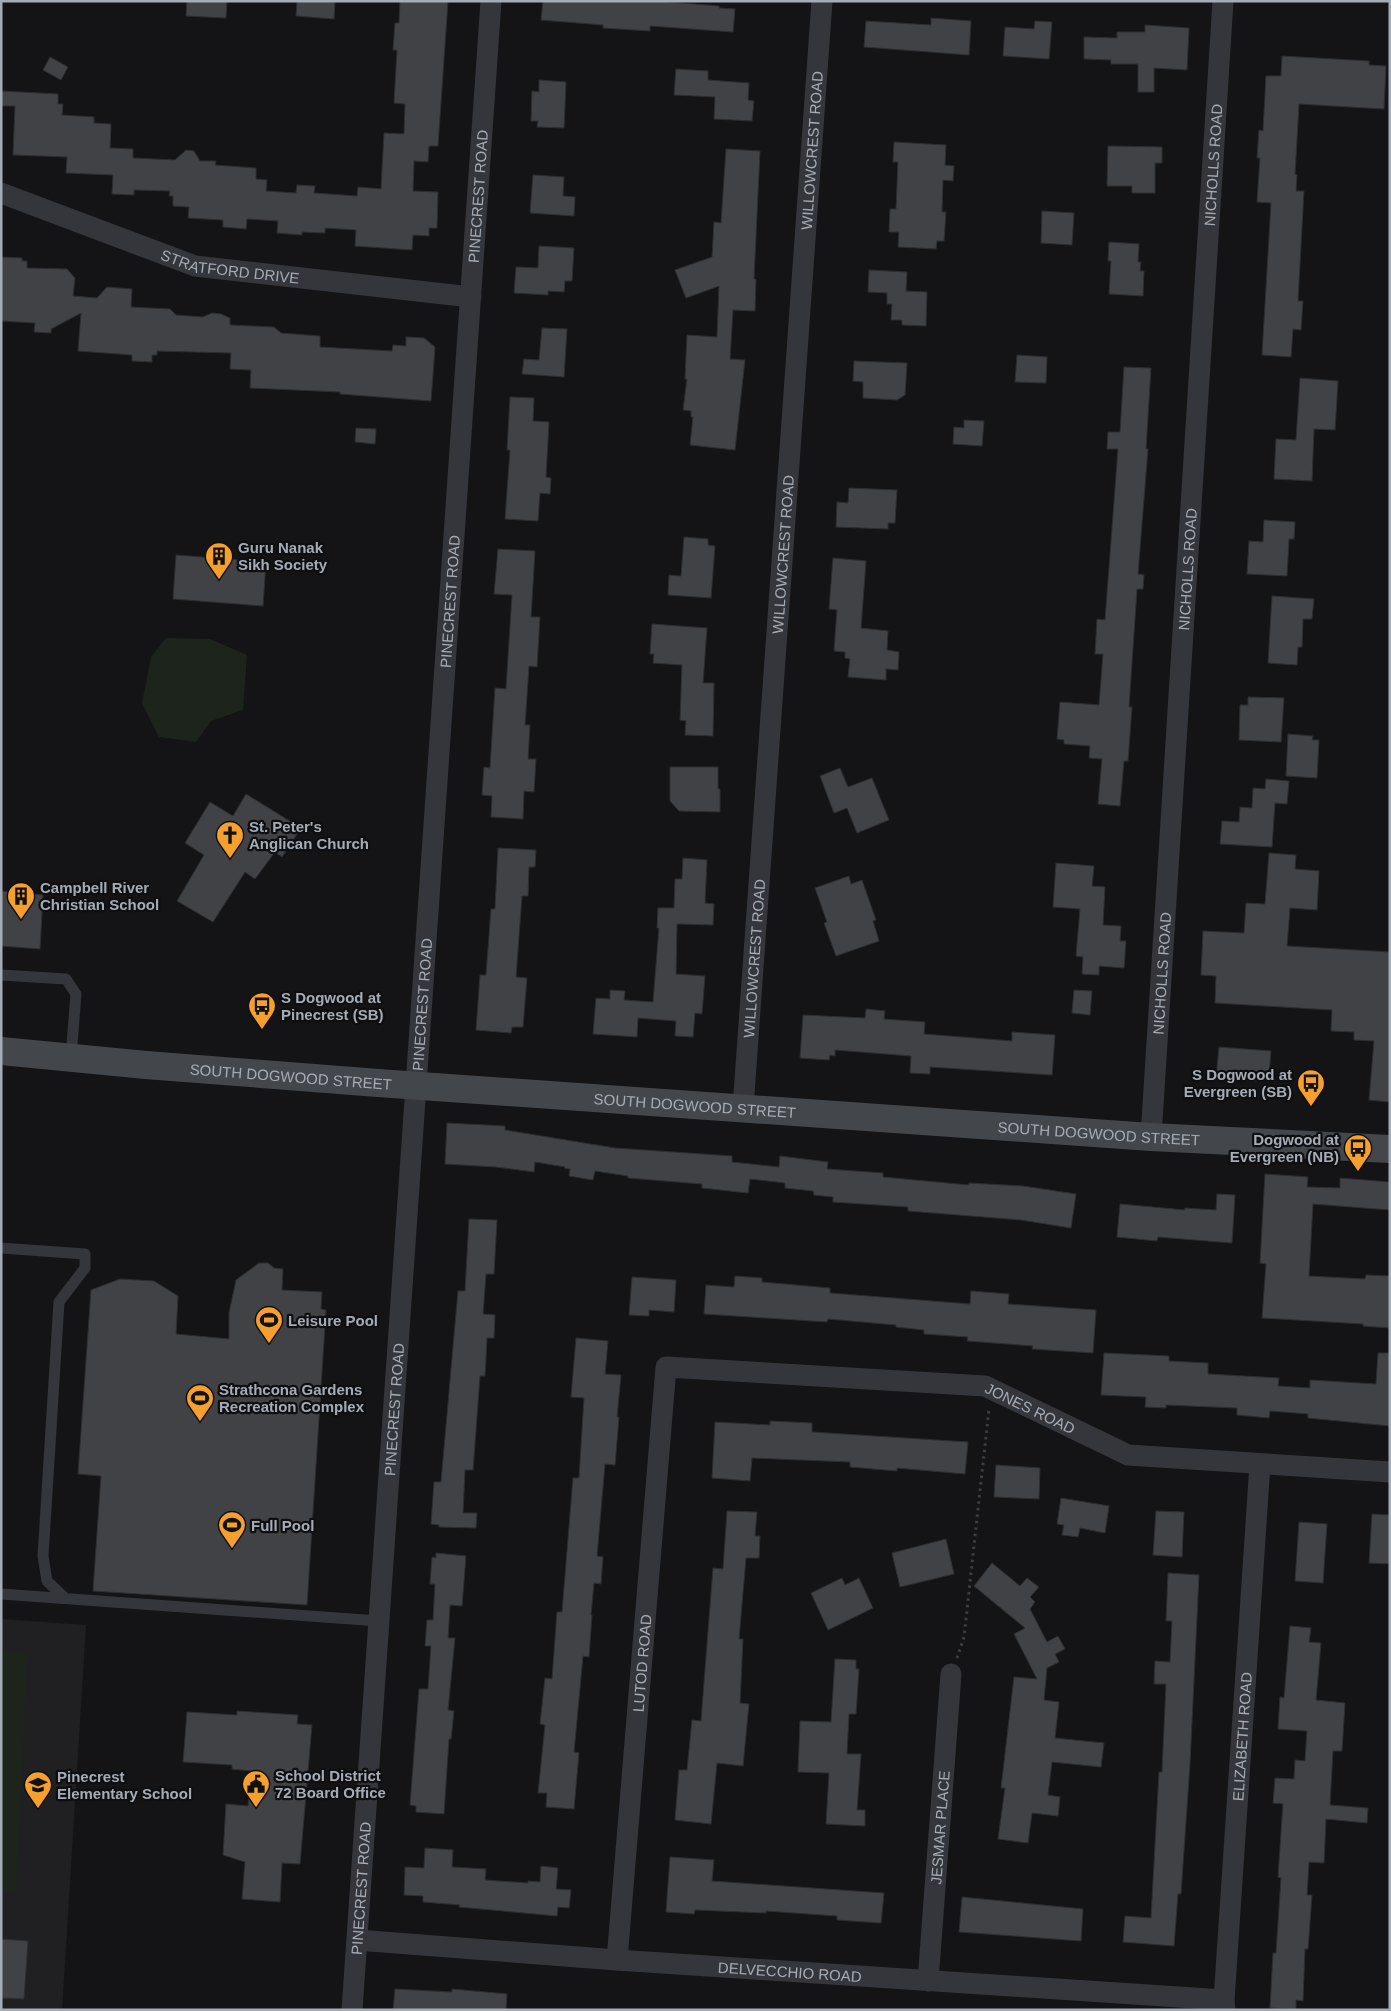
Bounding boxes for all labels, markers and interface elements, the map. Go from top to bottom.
street label: WILLOWCREST ROAD [797,70,825,230]
street label: NICHOLLS ROAD [1200,103,1225,227]
street label: PINECREST ROAD [464,129,491,263]
street label: STRATFORD DRIVE [159,245,300,286]
street label: WILLOWCREST ROAD [768,474,797,634]
street label: NICHOLLS ROAD [1175,507,1199,631]
street label: PINECREST ROAD [436,534,463,668]
place label: Guru Nanak Sikh Society [238,539,328,573]
building icon: Guru Nanak Sikh Society [204,541,234,580]
place label: St. Peter's Anglican Church [249,818,369,852]
church icon: St. Peter's Anglican Church [215,820,245,859]
street label: WILLOWCREST ROAD [740,878,768,1038]
place label: Campbell River Christian School [40,879,159,913]
building icon: Campbell River Christian School [6,881,36,920]
street label: NICHOLLS ROAD [1149,911,1174,1035]
street label: PINECREST ROAD [408,937,435,1071]
place label: S Dogwood at Pinecrest (SB) [281,989,384,1023]
bus stop icon: S Dogwood at Pinecrest (SB) [247,991,277,1030]
street label: SOUTH DOGWOOD STREET [189,1060,393,1092]
place label: S Dogwood at Evergreen (SB) [1184,1066,1292,1100]
bus stop icon: S Dogwood at Evergreen (SB) [1296,1068,1326,1107]
street label: SOUTH DOGWOOD STREET [593,1090,797,1121]
street label: SOUTH DOGWOOD STREET [997,1118,1200,1148]
place label: Dogwood at Evergreen (NB) [1230,1131,1339,1165]
bus stop icon: Dogwood at Evergreen (NB) [1343,1133,1373,1172]
sports icon: Leisure Pool [254,1305,284,1344]
place label: Leisure Pool [288,1312,378,1329]
street label: PINECREST ROAD [380,1342,407,1476]
street label: JONES ROAD [983,1379,1078,1437]
place label: Strathcona Gardens Recreation Complex [219,1381,365,1415]
sports icon: Strathcona Gardens Recreation Complex [185,1383,215,1422]
sports icon: Full Pool [217,1510,247,1549]
place label: Full Pool [251,1517,314,1534]
street label: LUTOD ROAD [629,1613,654,1713]
street label: ELIZABETH ROAD [1229,1671,1255,1802]
place label: School District 72 Board Office [275,1767,386,1801]
place label: Pinecrest Elementary School [57,1768,192,1802]
public building icon: School District 72 Board Office [241,1769,271,1808]
school or university icon: Pinecrest Elementary School [23,1770,53,1809]
street label: JESMAR PLACE [927,1770,952,1885]
street label: PINECREST ROAD [347,1821,374,1955]
street label: DELVECCHIO ROAD [717,1958,862,1985]

